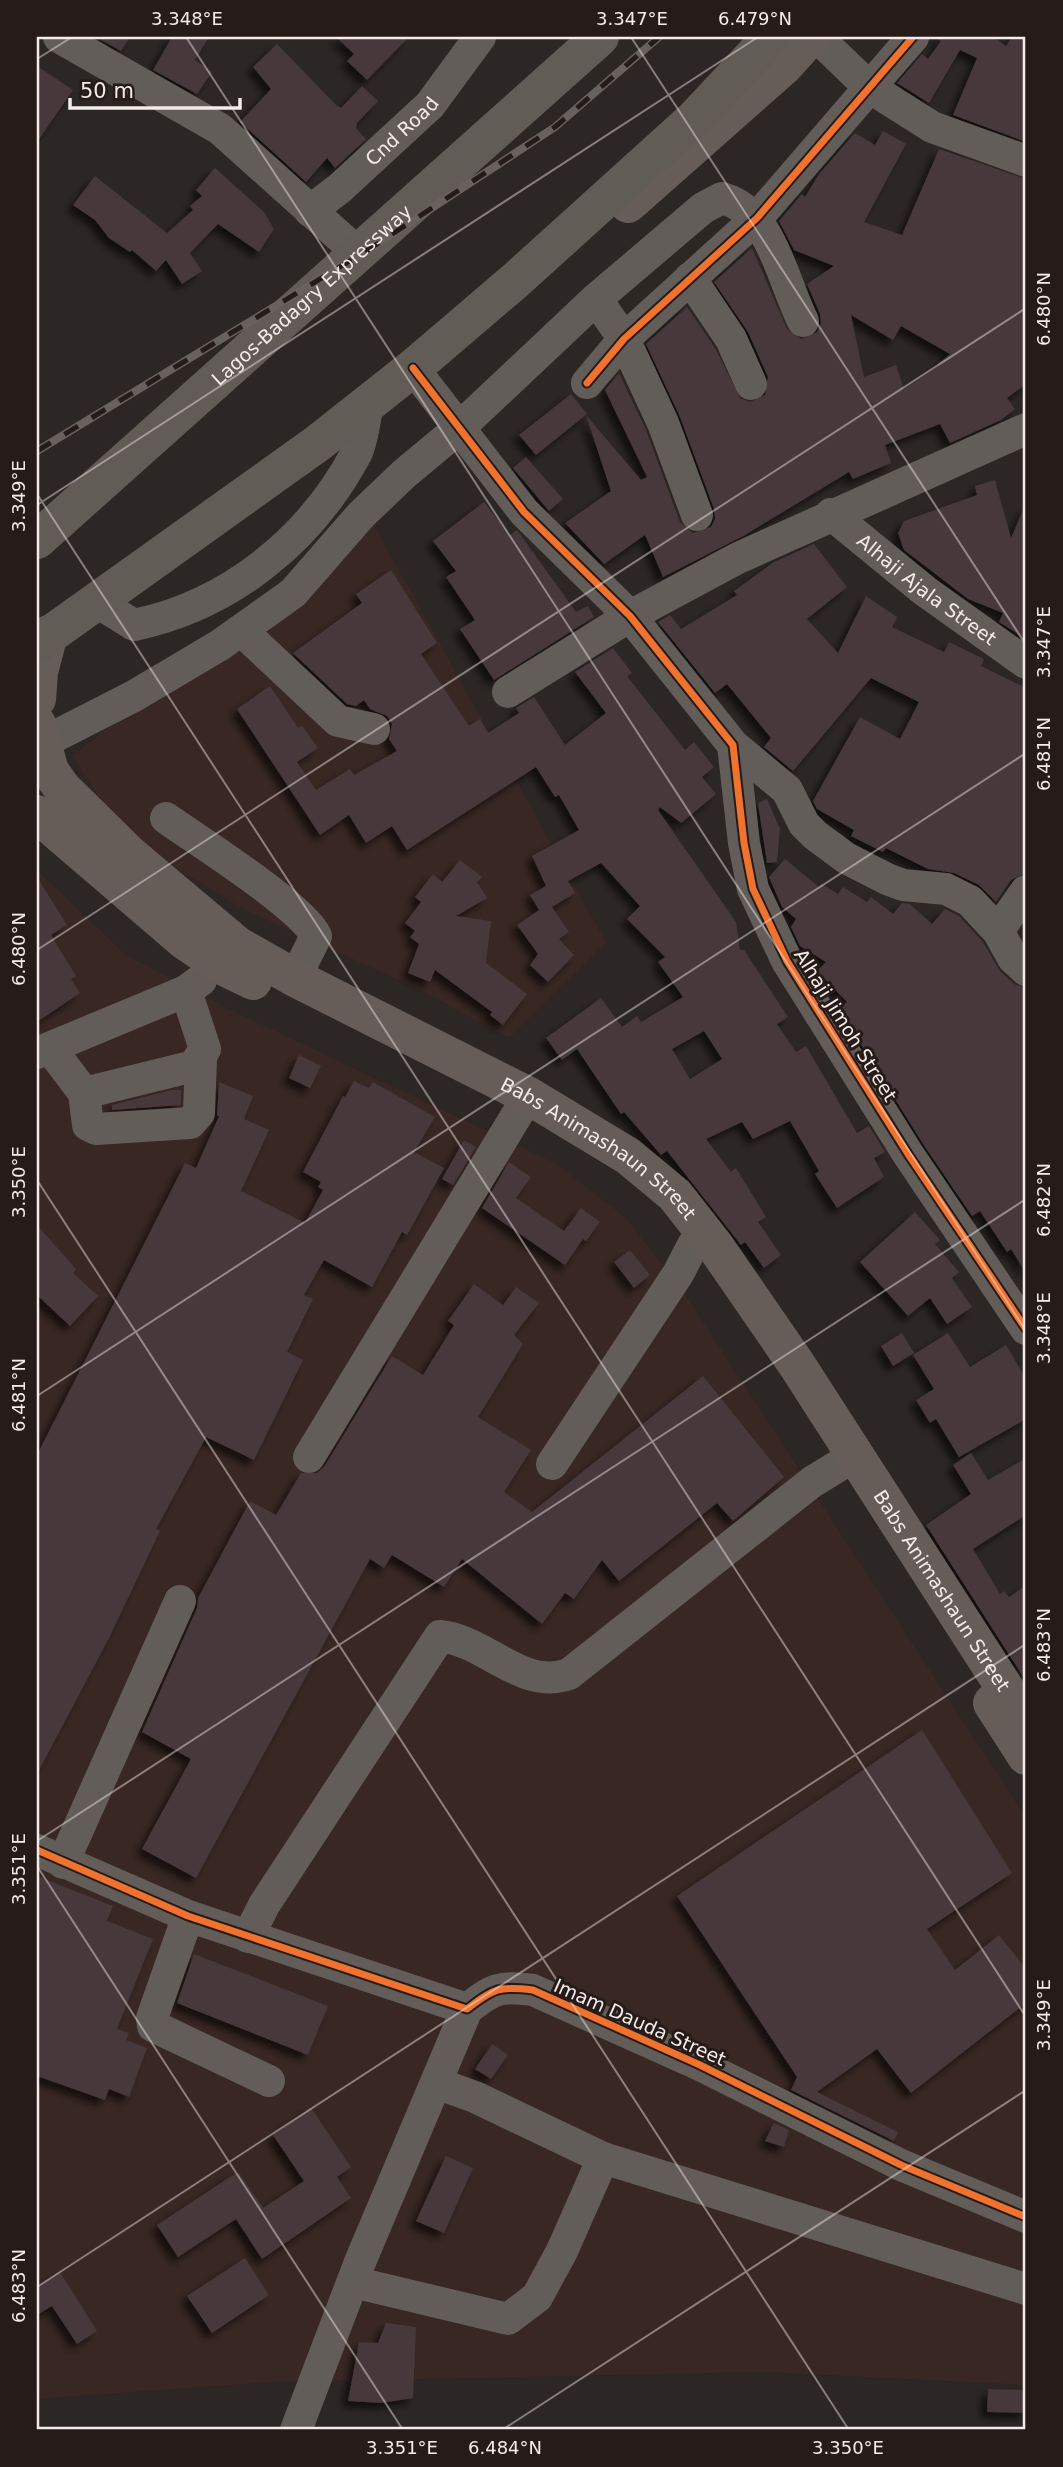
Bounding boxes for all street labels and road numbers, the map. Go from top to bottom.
street label: Cnd Road [361,93,443,170]
street label: Lagos-Badagry Expressway [207,200,416,390]
street label: Alhaji Ajala Street [853,529,1001,649]
street label: Alhaji Jimoh Street [790,945,902,1105]
street label: Babs Animashaun Street [497,1073,701,1224]
street label: Babs Animashaun Street [869,1486,1015,1695]
street label: Imam Dauda Street [551,1974,729,2070]

